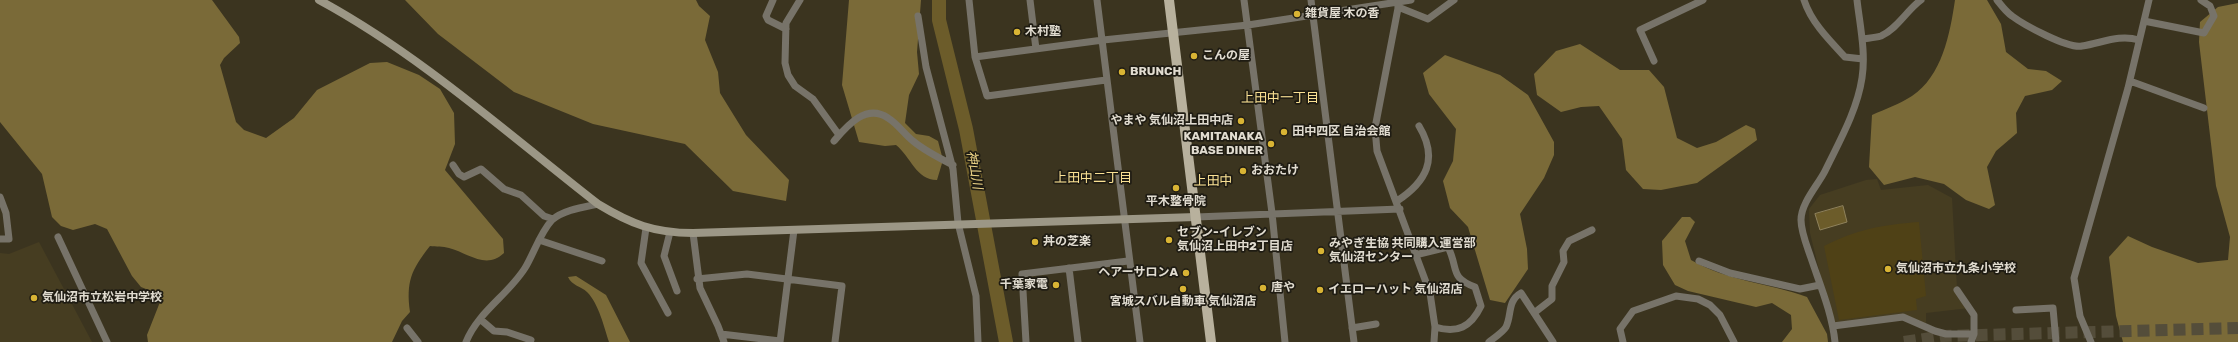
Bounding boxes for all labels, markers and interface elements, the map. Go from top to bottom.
place label: 雑貨屋 木の香 [1305,7,1380,21]
marker: 雑貨屋 木の香 [1292,9,1302,19]
place label: 木村塾 [1025,25,1061,39]
marker: 木村塾 [1012,27,1022,37]
place label: こんの屋 [1202,49,1250,63]
marker: こんの屋 [1189,51,1199,61]
place label: BRUNCH [1130,65,1181,79]
marker: BRUNCH [1117,67,1127,77]
district label: 上田中一丁目 [1241,90,1319,106]
place label: やまや 気仙沼上田中店 [1110,114,1233,128]
marker: やまや 気仙沼上田中店 [1236,116,1246,126]
place label: 田中四区 自治会館 [1292,125,1391,139]
marker: 田中四区 自治会館 [1279,127,1289,137]
place label: KAMITANAKA BASE DINER [1184,130,1263,158]
marker: KAMITANAKA BASE DINER [1266,139,1276,149]
water label: 神山川 [963,149,985,191]
place label: おおたけ [1251,164,1299,178]
marker: おおたけ [1238,166,1248,176]
district label: 上田中二丁目 [1054,170,1132,186]
district label: 上田中 [1194,173,1232,189]
marker: 平木整骨院 [1171,183,1181,193]
place label: 平木整骨院 [1146,195,1206,209]
place label: セブン-イレブン 気仙沼上田中2丁目店 [1177,226,1293,254]
place label: 丼の芝楽 [1043,235,1091,249]
marker: セブン-イレブン 気仙沼上田中2丁目店 [1164,235,1174,245]
marker: 丼の芝楽 [1030,237,1040,247]
place label: みやぎ生協 共同購入運営部 気仙沼センター [1329,237,1476,265]
marker: みやぎ生協 共同購入運営部 気仙沼センター [1316,246,1326,256]
place label: 気仙沼市立九条小学校 [1896,262,2016,276]
marker: 気仙沼市立九条小学校 [1883,264,1893,274]
place label: ヘアーサロンA [1098,266,1178,280]
marker: ヘアーサロンA [1181,268,1191,278]
place label: 千葉家電 [1000,278,1048,292]
marker: 千葉家電 [1051,280,1061,290]
place label: 唐や [1271,281,1295,295]
marker: 唐や [1258,283,1268,293]
place label: イエローハット 気仙沼店 [1328,283,1463,297]
marker: 宮城スバル自動車 気仙沼店 [1178,284,1188,294]
marker: イエローハット 気仙沼店 [1315,285,1325,295]
place label: 気仙沼市立松岩中学校 [42,291,162,305]
marker: 気仙沼市立松岩中学校 [29,293,39,303]
place label: 宮城スバル自動車 気仙沼店 [1110,295,1256,309]

